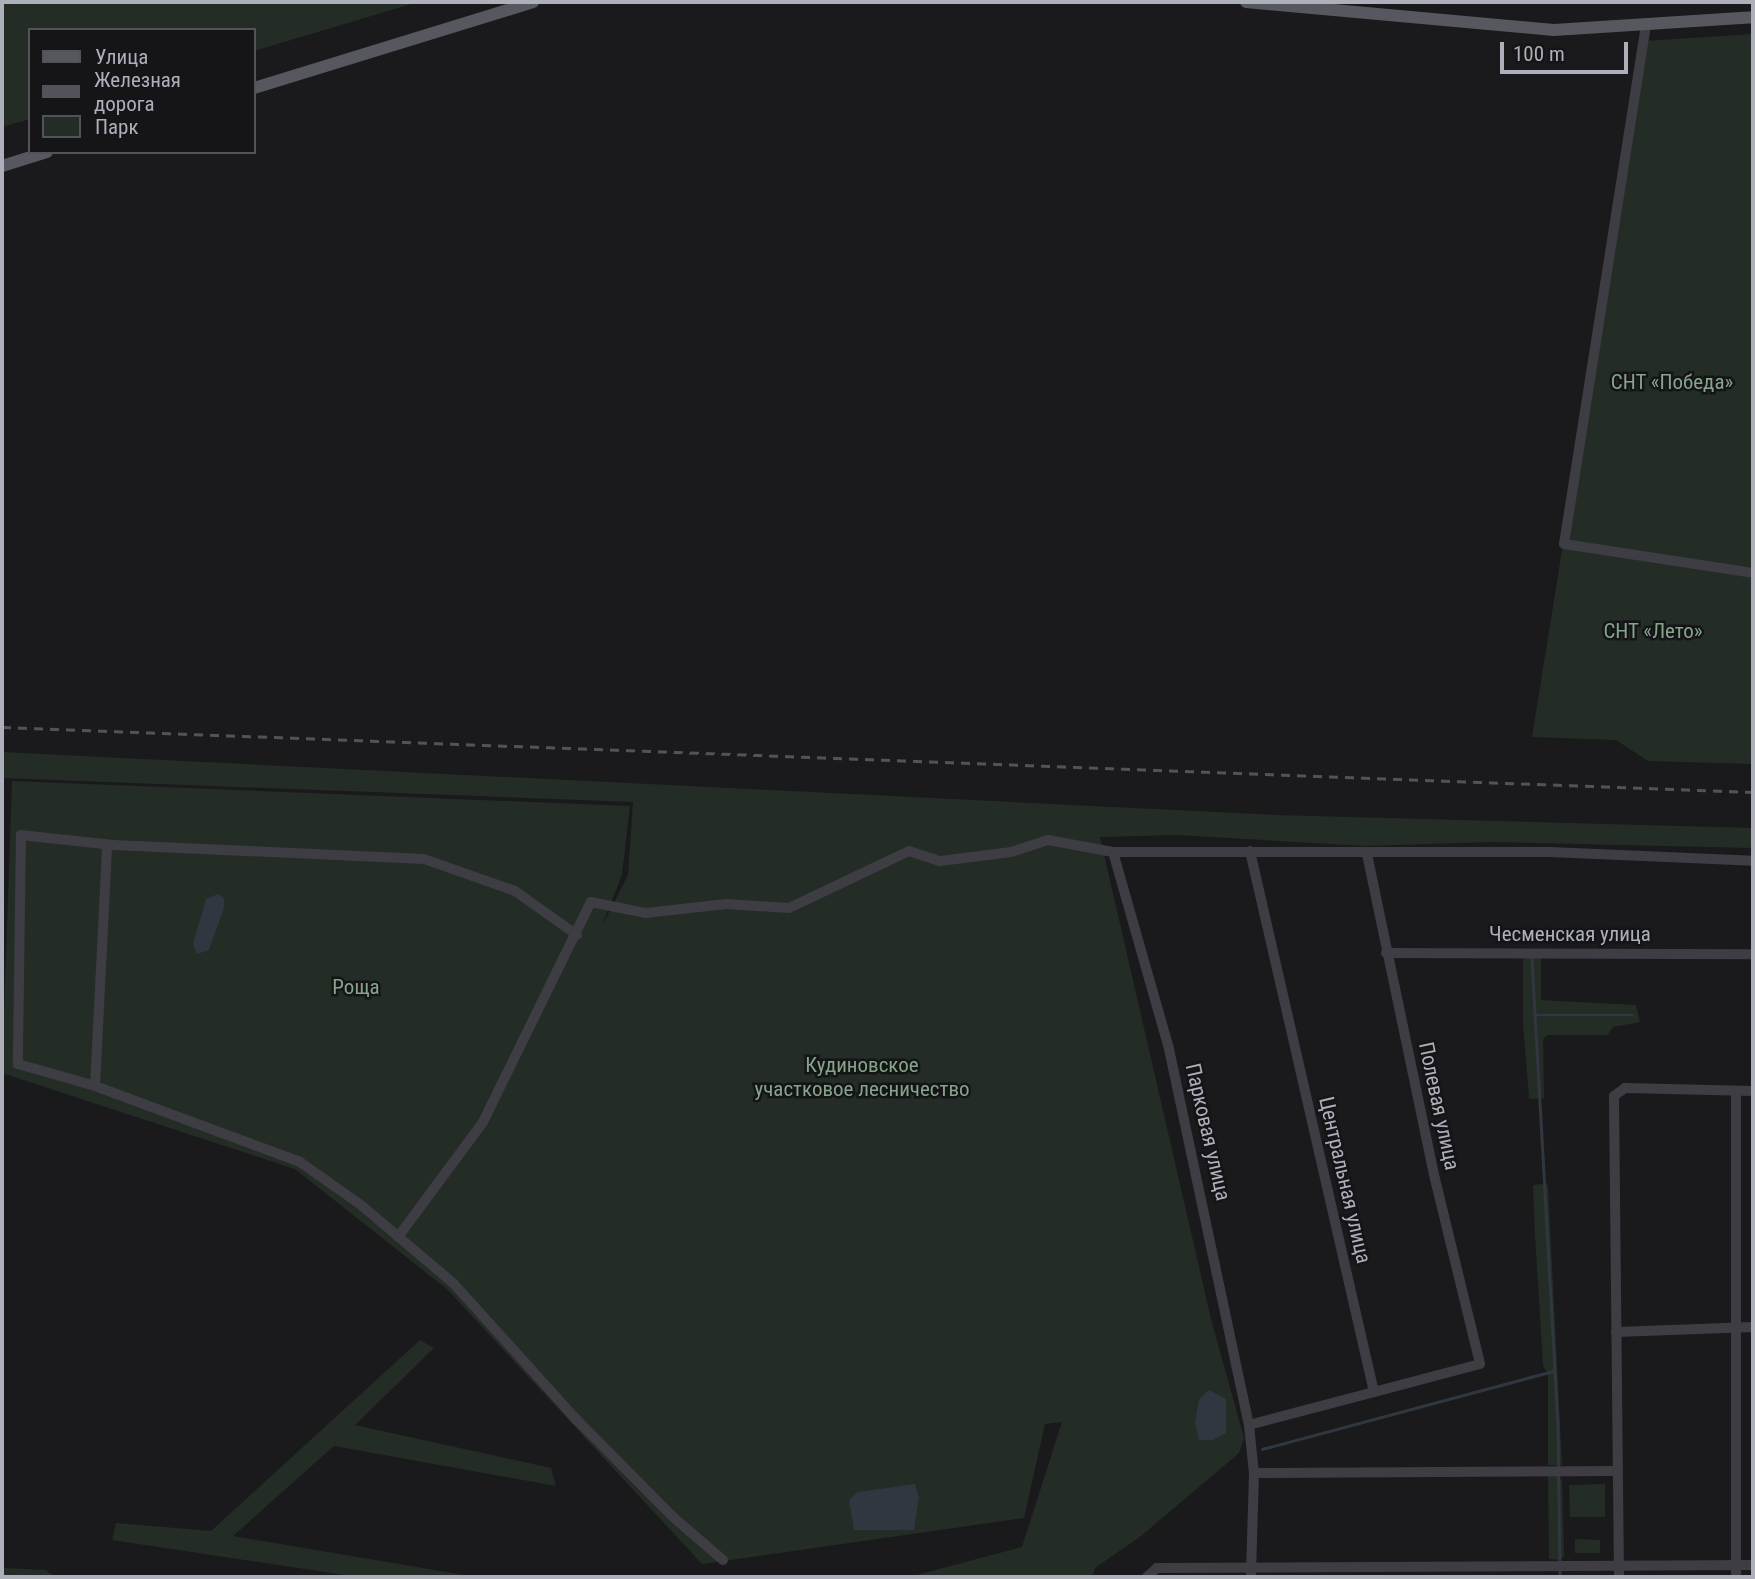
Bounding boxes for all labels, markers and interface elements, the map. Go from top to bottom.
legend [28,28,256,154]
scale bar [1503,28,1631,72]
text: 100 m [1513,42,1565,66]
text: Улица [95,45,148,69]
text: Железная дорога [94,68,181,116]
text: Парк [95,115,139,139]
park label: СНТ «Победа» [1611,369,1733,395]
park label: СНТ «Лето» [1603,618,1703,644]
street label: Чесменская улица [1489,921,1651,947]
park label: Роща [332,974,380,1000]
street label: Полевая улица [1413,1040,1465,1172]
park label: Кудиновское участковое лесничество [754,1052,970,1102]
street label: Парковая улица [1180,1061,1236,1203]
street label: Центральная улица [1314,1094,1376,1266]

